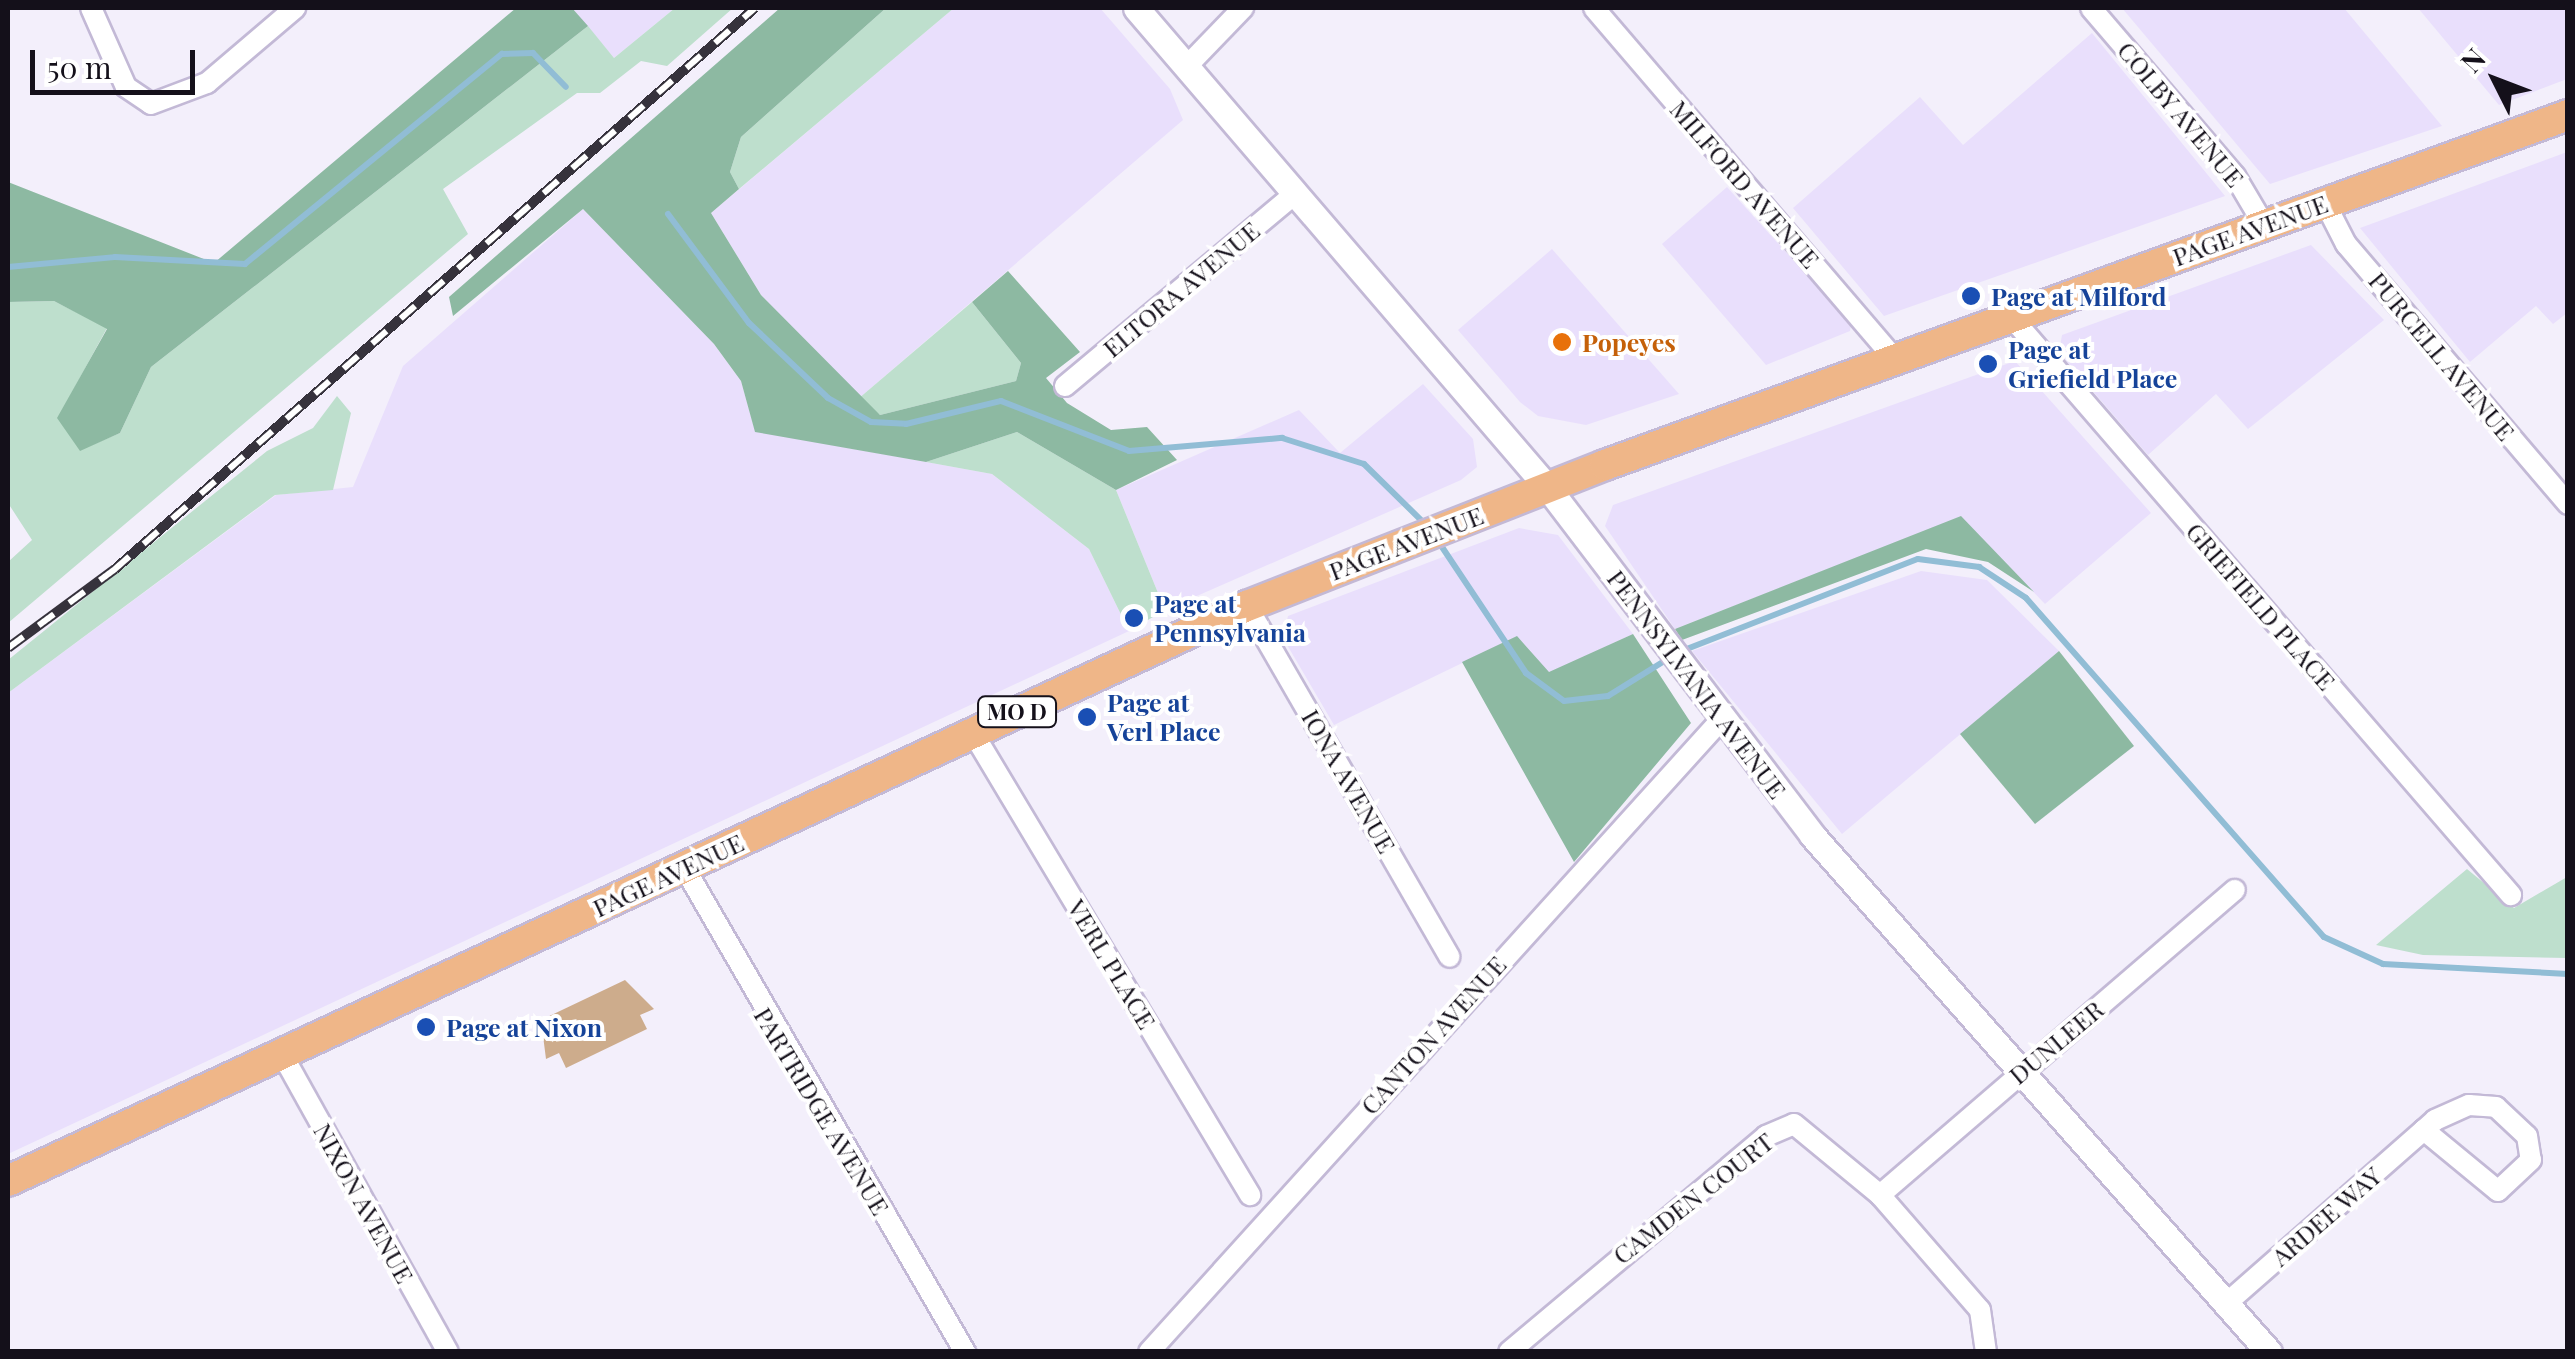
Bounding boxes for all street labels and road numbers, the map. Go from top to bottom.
street label: COLBY AVENUE [2111,35,2251,193]
street label: MILFORD AVENUE [1664,94,1826,274]
street label: PAGE AVENUE [2168,188,2332,272]
street label: ELTORA AVENUE [1096,215,1266,363]
street label: PURCELL AVENUE [2363,265,2521,447]
street label: PAGE AVENUE [1324,500,1488,586]
street label: GRIEFIELD PLACE [2180,516,2342,696]
street label: PENNSYLVANIA AVENUE [1601,564,1793,804]
road number: MO D [977,695,1057,729]
street label: IONA AVENUE [1296,704,1402,858]
street label: PAGE AVENUE [588,827,748,923]
street label: VERL PLACE [1062,894,1162,1034]
street label: CANTON AVENUE [1354,949,1512,1121]
street label: DUNLEER [2003,994,2109,1090]
street label: PARTRIDGE AVENUE [748,1001,896,1221]
street label: NIXON AVENUE [308,1117,420,1289]
street label: CAMDEN COURT [1607,1126,1779,1270]
street label: ARDEE WAY [2265,1160,2387,1272]

